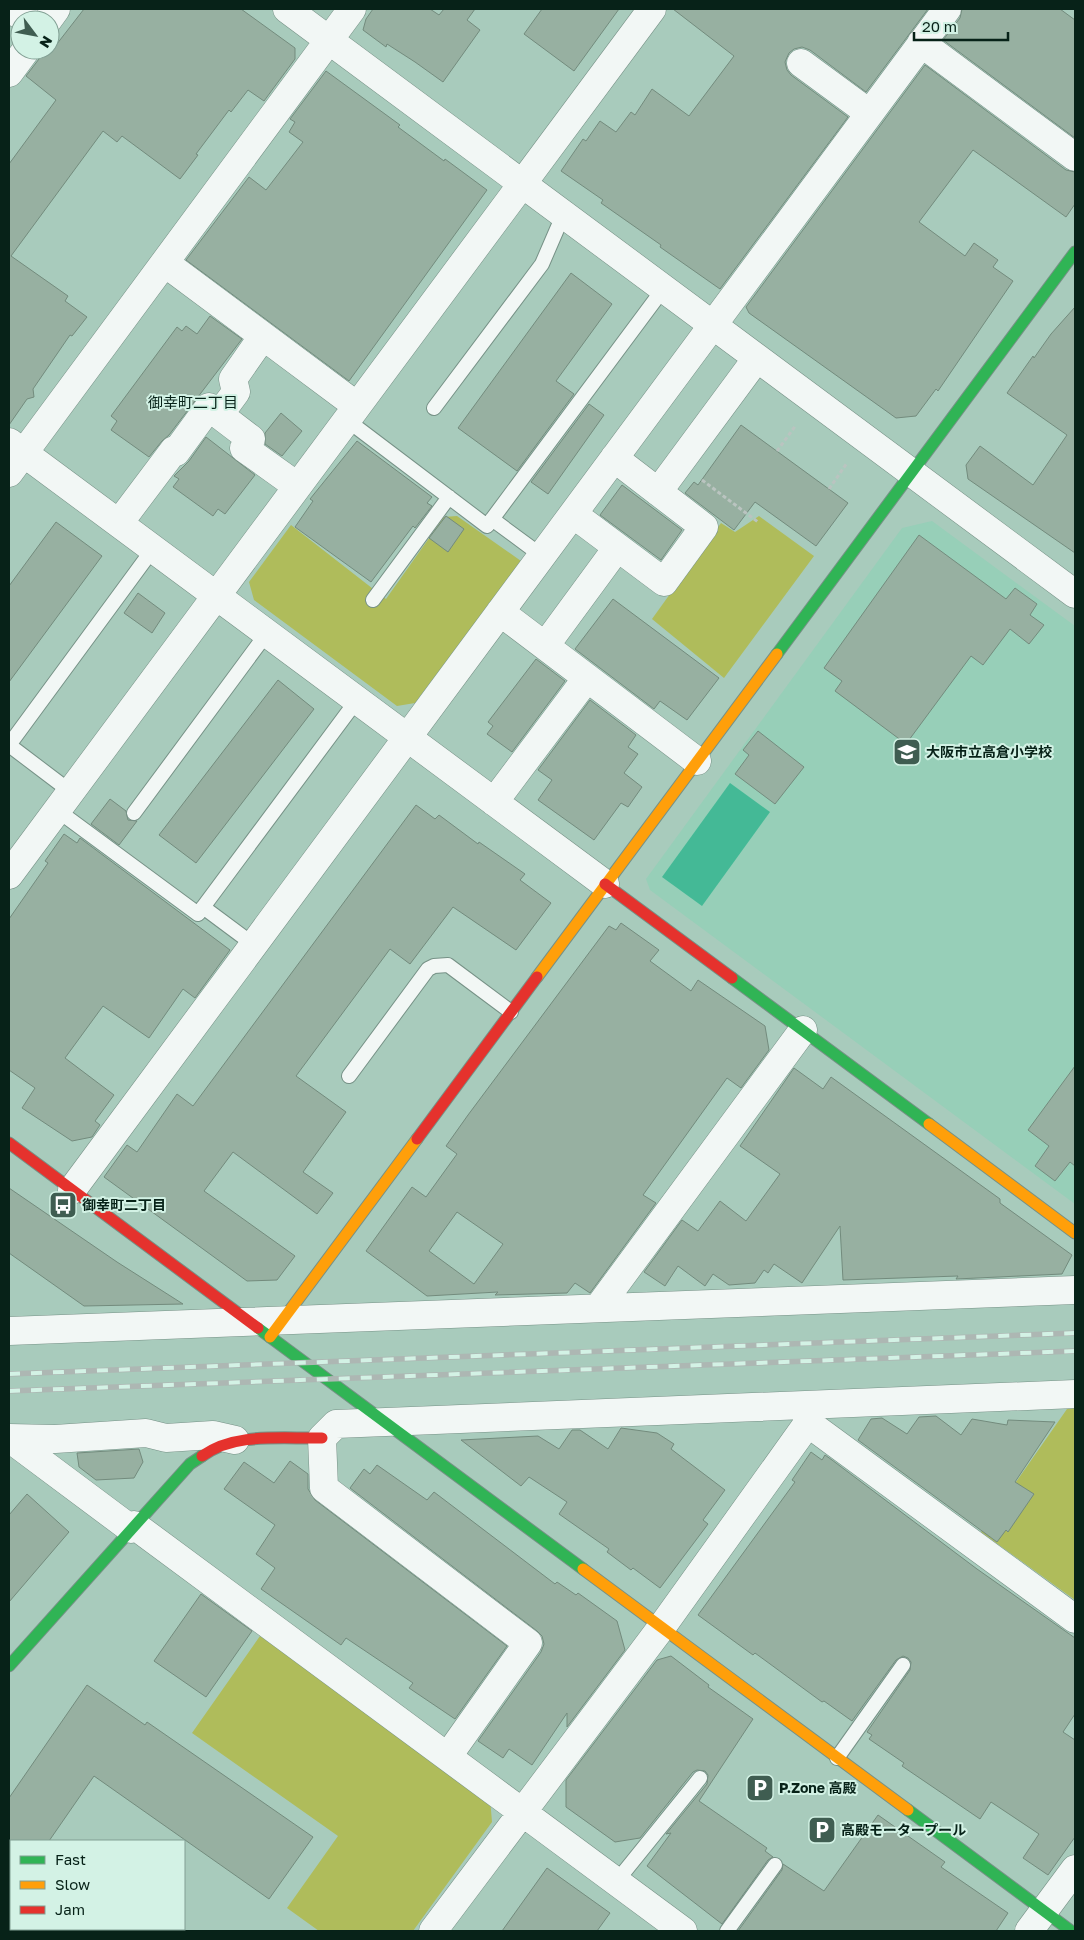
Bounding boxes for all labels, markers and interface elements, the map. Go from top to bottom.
north arrow [10,10,60,60]
scale bar [914,10,1008,42]
text: 20 m [922,17,957,35]
text: N [36,33,56,51]
district label: 御幸町二丁目 [148,393,238,411]
school or university icon: 大阪市立高倉小学校 [892,737,922,767]
place label: 大阪市立高倉小学校 [926,743,1052,760]
bus stop icon: 御幸町二丁目 [48,1190,78,1220]
place label: 御幸町二丁目 [82,1196,166,1213]
parking icon: P.Zone 高殿 [745,1773,775,1803]
place label: P.Zone 高殿 [779,1779,857,1796]
parking icon: 高殿モータープール [807,1815,837,1845]
place label: 高殿モータープール [841,1821,966,1838]
legend [10,1840,185,1930]
text: Fast [55,1850,86,1868]
text: Slow [55,1875,90,1893]
text: Jam [55,1900,85,1918]

